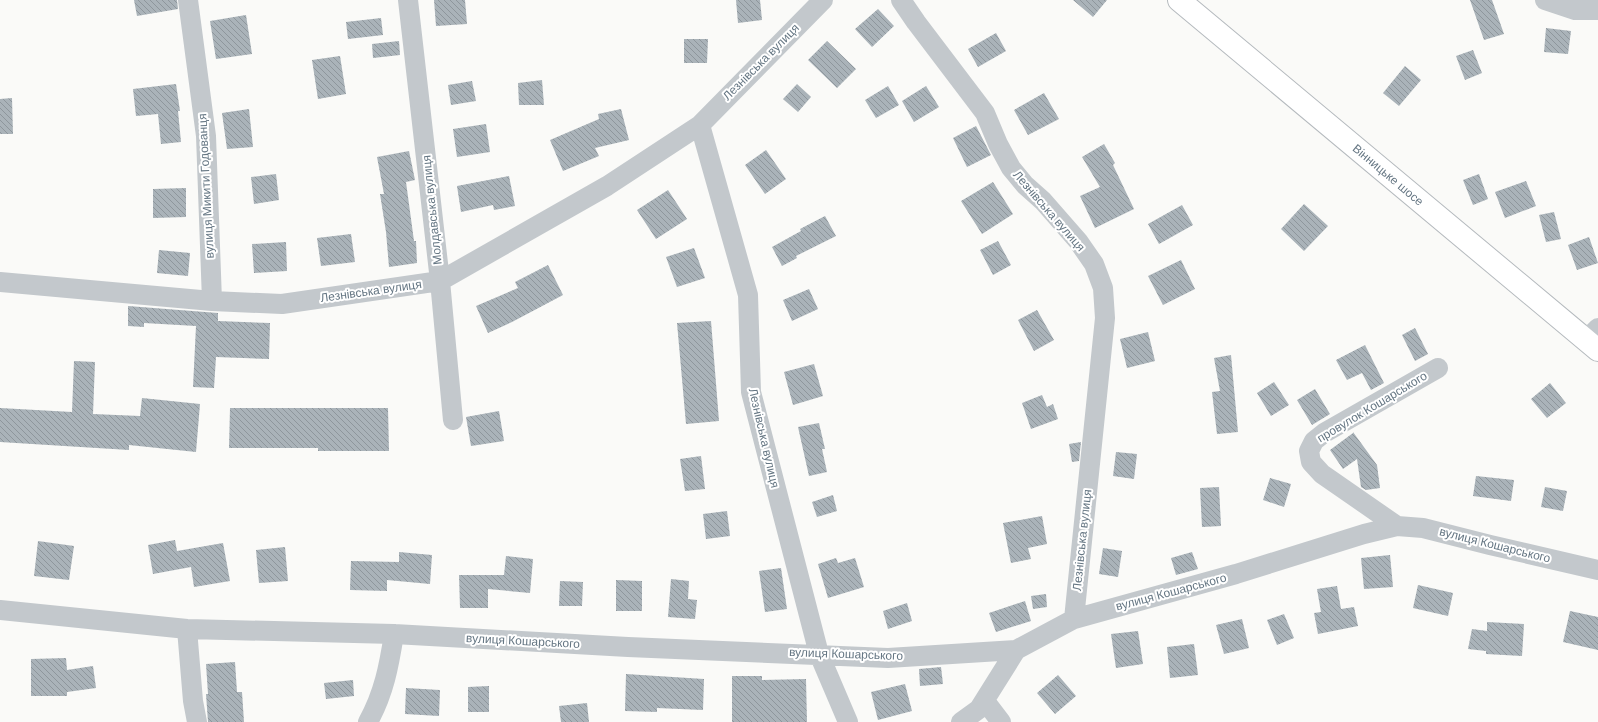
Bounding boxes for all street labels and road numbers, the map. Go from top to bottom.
street label: Лезнівська вулиця [720,21,802,103]
street label: вулиця Микити Годованця [195,113,217,259]
street label: Вінницьке шосе [1350,141,1426,209]
street label: Молдавська вулиця [419,154,445,266]
street label: Лезнівська вулиця [1010,168,1088,254]
street label: Лезнівська вулиця [320,277,422,305]
street label: провулок Кошарського [1314,368,1430,445]
street label: Лезнівська вулиця [746,387,782,489]
street label: Лезнівська вулиця [1070,489,1094,591]
street label: вулиця Кошарського [1438,524,1552,566]
street label: вулиця Кошарського [1114,570,1228,614]
street label: вулиця Кошарського [466,631,581,651]
street label: вулиця Кошарського [789,645,904,663]

